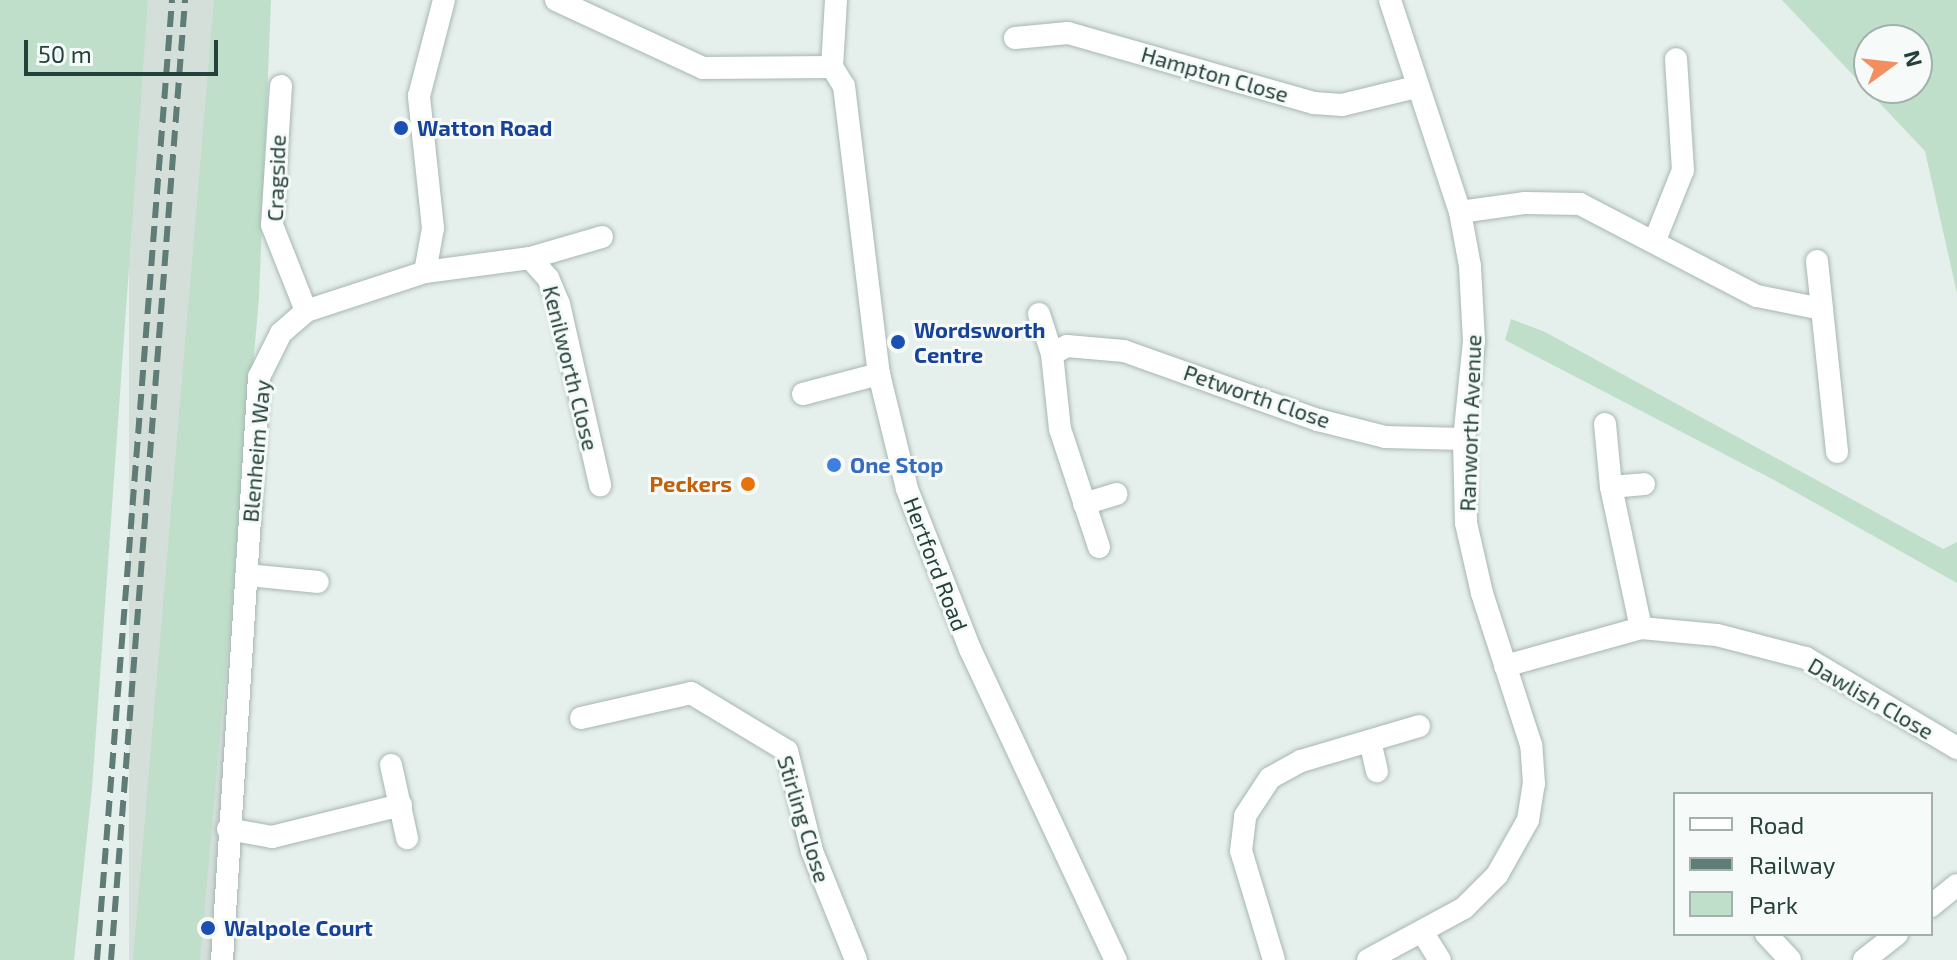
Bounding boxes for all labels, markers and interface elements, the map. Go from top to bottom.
scale bar [28,24,222,74]
north arrow [1853,24,1933,104]
text: 50 m [38,39,92,68]
street label: Hampton Close [1138,40,1292,108]
text: N [1900,47,1929,69]
place label: Watton Road [417,115,552,141]
marker: Watton Road [392,119,410,137]
street label: Cragside [261,134,291,222]
street label: Kenilworth Close [538,283,604,453]
place label: Wordsworth Centre [914,316,1045,368]
marker: Wordsworth Centre [889,333,907,351]
street label: Ranworth Avenue [1454,334,1486,512]
street label: Petworth Close [1180,359,1334,433]
street label: Blenheim Way [237,378,275,524]
place label: One Stop [850,452,944,478]
marker: One Stop [825,456,843,474]
place label: Peckers [649,471,732,497]
marker: Peckers [739,475,757,493]
street label: Hertford Road [898,493,974,635]
street label: Dawlish Close [1804,652,1938,744]
street label: Stirling Close [772,752,836,886]
legend [1673,792,1933,936]
text: Road [1749,810,1804,839]
text: Railway [1749,850,1835,879]
text: Park [1749,890,1798,919]
place label: Walpole Court [224,915,373,941]
marker: Walpole Court [199,919,217,937]

